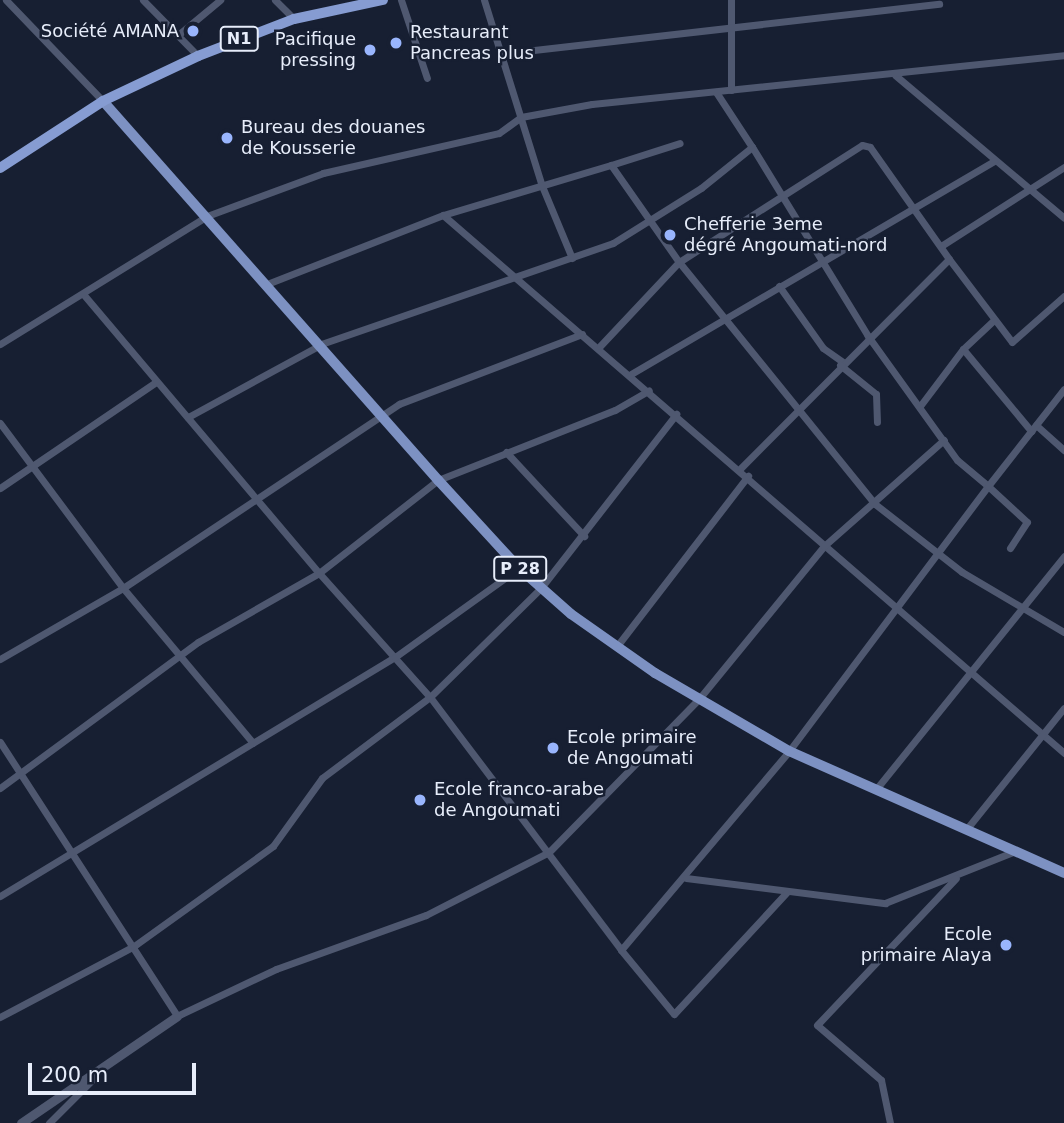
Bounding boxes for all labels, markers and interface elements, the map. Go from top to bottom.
place label: Société AMANA [41,20,179,42]
place label: Restaurant Pancreas plus [410,22,534,64]
marker: Société AMANA [185,23,201,39]
road number: N1 [218,26,260,52]
place label: Pacifique pressing [275,29,356,72]
marker: Restaurant Pancreas plus [388,35,404,51]
marker: Pacifique pressing [362,42,378,58]
place label: Bureau des douanes de Kousserie [241,117,425,160]
marker: Bureau des douanes de Kousserie [219,130,235,146]
place label: Chefferie 3eme dégré Angoumati-nord [684,214,887,256]
marker: Chefferie 3eme dégré Angoumati-nord [662,227,678,243]
road number: P 28 [492,556,548,582]
place label: Ecole primaire de Angoumati [567,727,697,770]
marker: Ecole primaire de Angoumati [545,740,561,756]
place label: Ecole franco-arabe de Angoumati [434,779,604,822]
marker: Ecole franco-arabe de Angoumati [412,792,428,808]
place label: Ecole primaire Alaya [861,924,992,967]
marker: Ecole primaire Alaya [998,937,1014,953]
scale bar [32,1050,200,1094]
text: 200 m [41,1063,108,1087]

